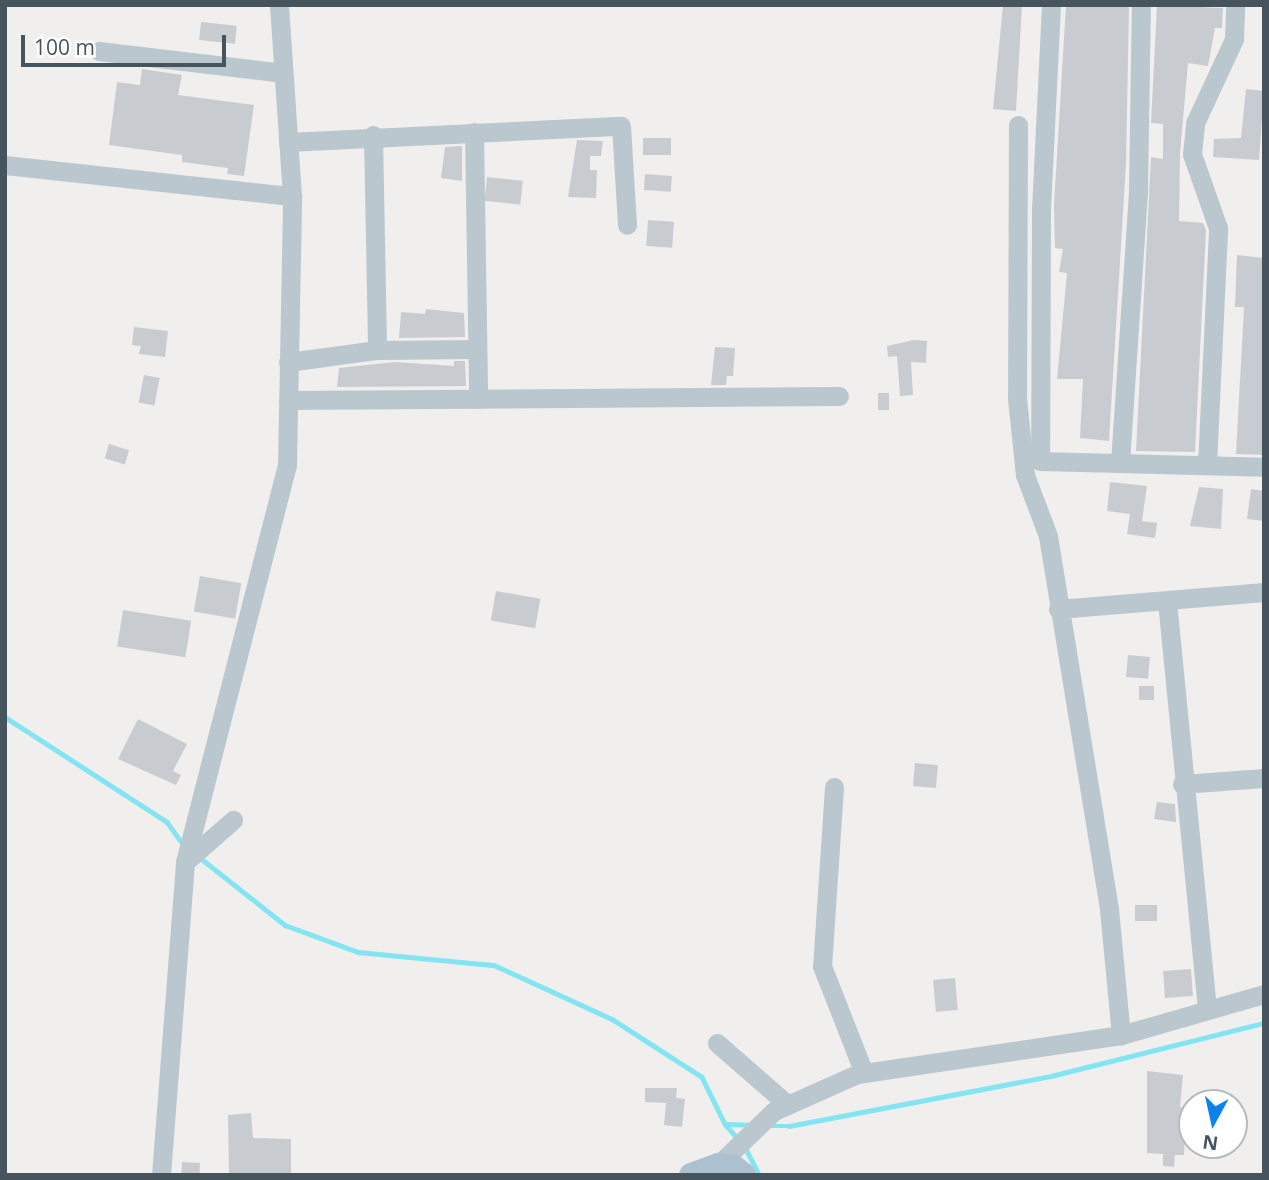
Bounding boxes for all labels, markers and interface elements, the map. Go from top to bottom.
scale bar [24,21,229,65]
text: 100 m [34,33,95,61]
north arrow [1178,1089,1248,1159]
text: N [1201,1129,1220,1157]

